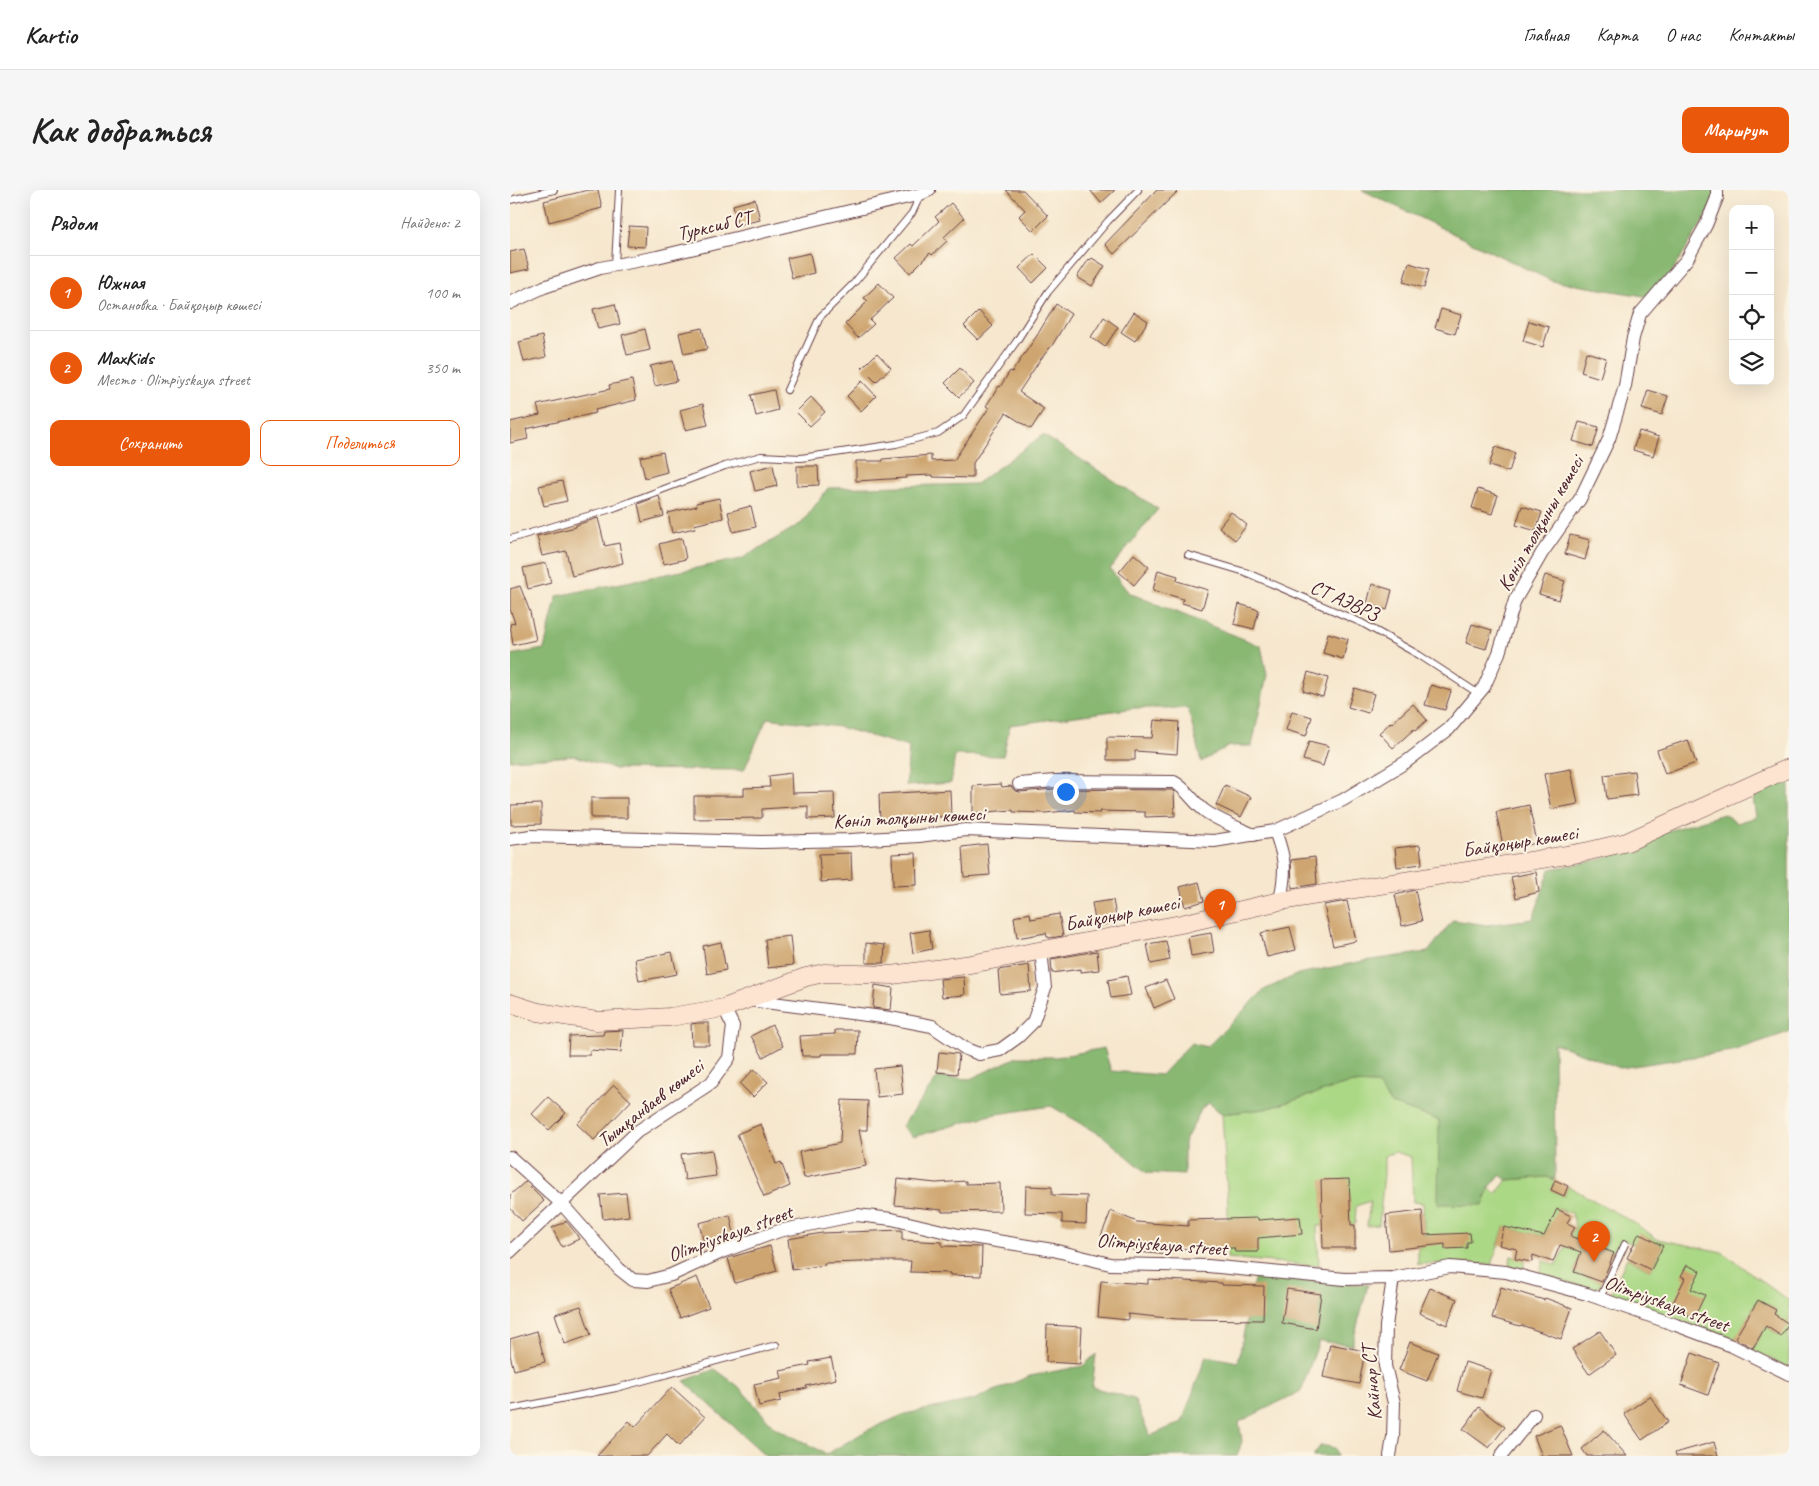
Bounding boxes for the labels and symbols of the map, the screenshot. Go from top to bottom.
street label: Турксиб СТ [675,204,758,246]
street label: Көніл толқыны көшесі [1492,449,1590,595]
street label: СТ АЭВРЗ [1306,574,1384,627]
your location [1053,779,1079,805]
street label: Көніл толқыны көшесі [833,801,988,834]
street label: Байқоңыр көшесі [1461,820,1582,863]
pin: 1 [1204,889,1236,930]
street label: Байқоңыр көшесі [1063,890,1184,937]
street label: Тышқанбаев көшесі [592,1053,710,1153]
street label: Olimpiyskaya street [665,1199,798,1268]
pin: 2 [1578,1221,1610,1262]
street label: Olimpiyskaya street [1096,1227,1230,1262]
street label: Olimpiyskaya street [1601,1269,1735,1338]
street label: Кайнар СТ [1355,1340,1387,1421]

